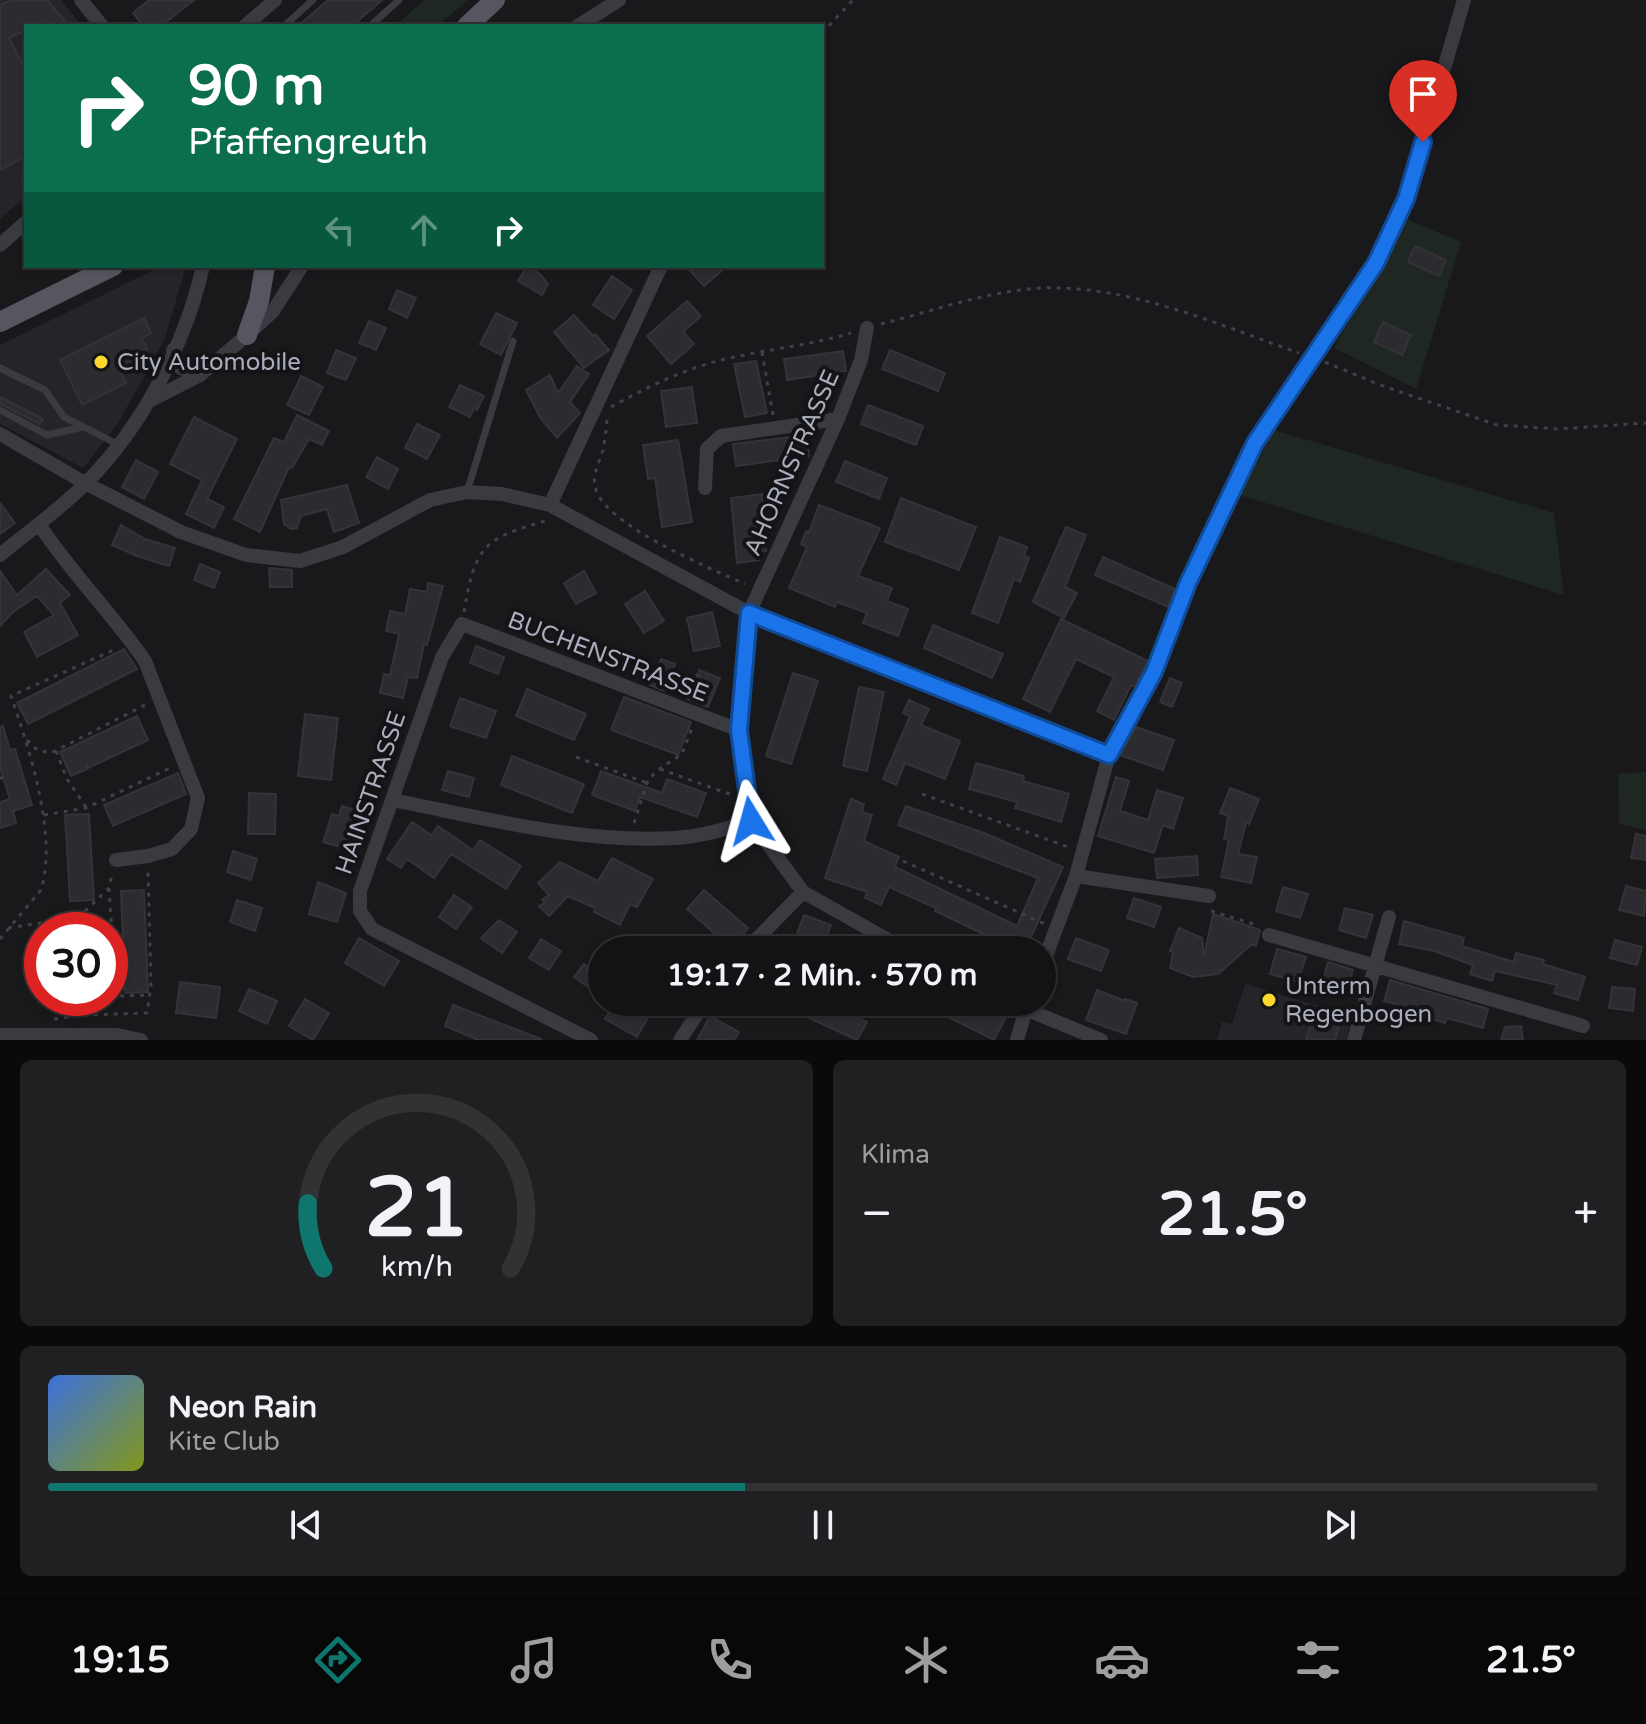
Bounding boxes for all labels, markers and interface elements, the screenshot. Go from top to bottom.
text: 90 m [188,53,324,120]
icon: right [56,56,160,160]
pin [1389,60,1457,142]
icon: arrive [1401,72,1445,116]
text: Pfaffengreuth [188,121,428,164]
icon: left [318,208,362,252]
icon: ahead [402,208,446,252]
icon: right [486,208,530,252]
place label: City Automobile [117,348,301,377]
marker: City Automobile [92,353,110,371]
street label: AHORNSTRASSE [738,366,846,560]
street label: BUCHENSTRASSE [504,605,712,709]
street label: HAINSTRASSE [330,708,412,878]
position arrow [709,779,793,863]
speed limit sign: 30 [24,912,128,1016]
text: 19:17 · 2 Min. · 570 m [667,957,977,994]
place label: Unterm Regenbogen [1285,972,1432,1029]
marker: Unterm Regenbogen [1260,991,1278,1009]
text: Klima [861,1139,930,1170]
text: 21 [364,1159,469,1259]
text: 21.5° [1158,1179,1308,1251]
text: − [861,1188,892,1241]
text: + [1573,1188,1598,1241]
text: km/h [381,1250,452,1284]
text: Neon Rain [168,1389,317,1426]
text: Kite Club [168,1426,280,1457]
icon: previous [284,1503,328,1547]
icon: pause [801,1503,845,1547]
icon: next [1318,1503,1362,1547]
icon: directions [310,1632,366,1688]
icon: music [506,1632,562,1688]
icon: phone [702,1632,758,1688]
icon: climate [898,1632,954,1688]
icon: car [1094,1632,1150,1688]
icon: filters [1290,1632,1346,1688]
text: 19:15 [70,1639,170,1682]
text: 21.5° [1486,1639,1576,1682]

